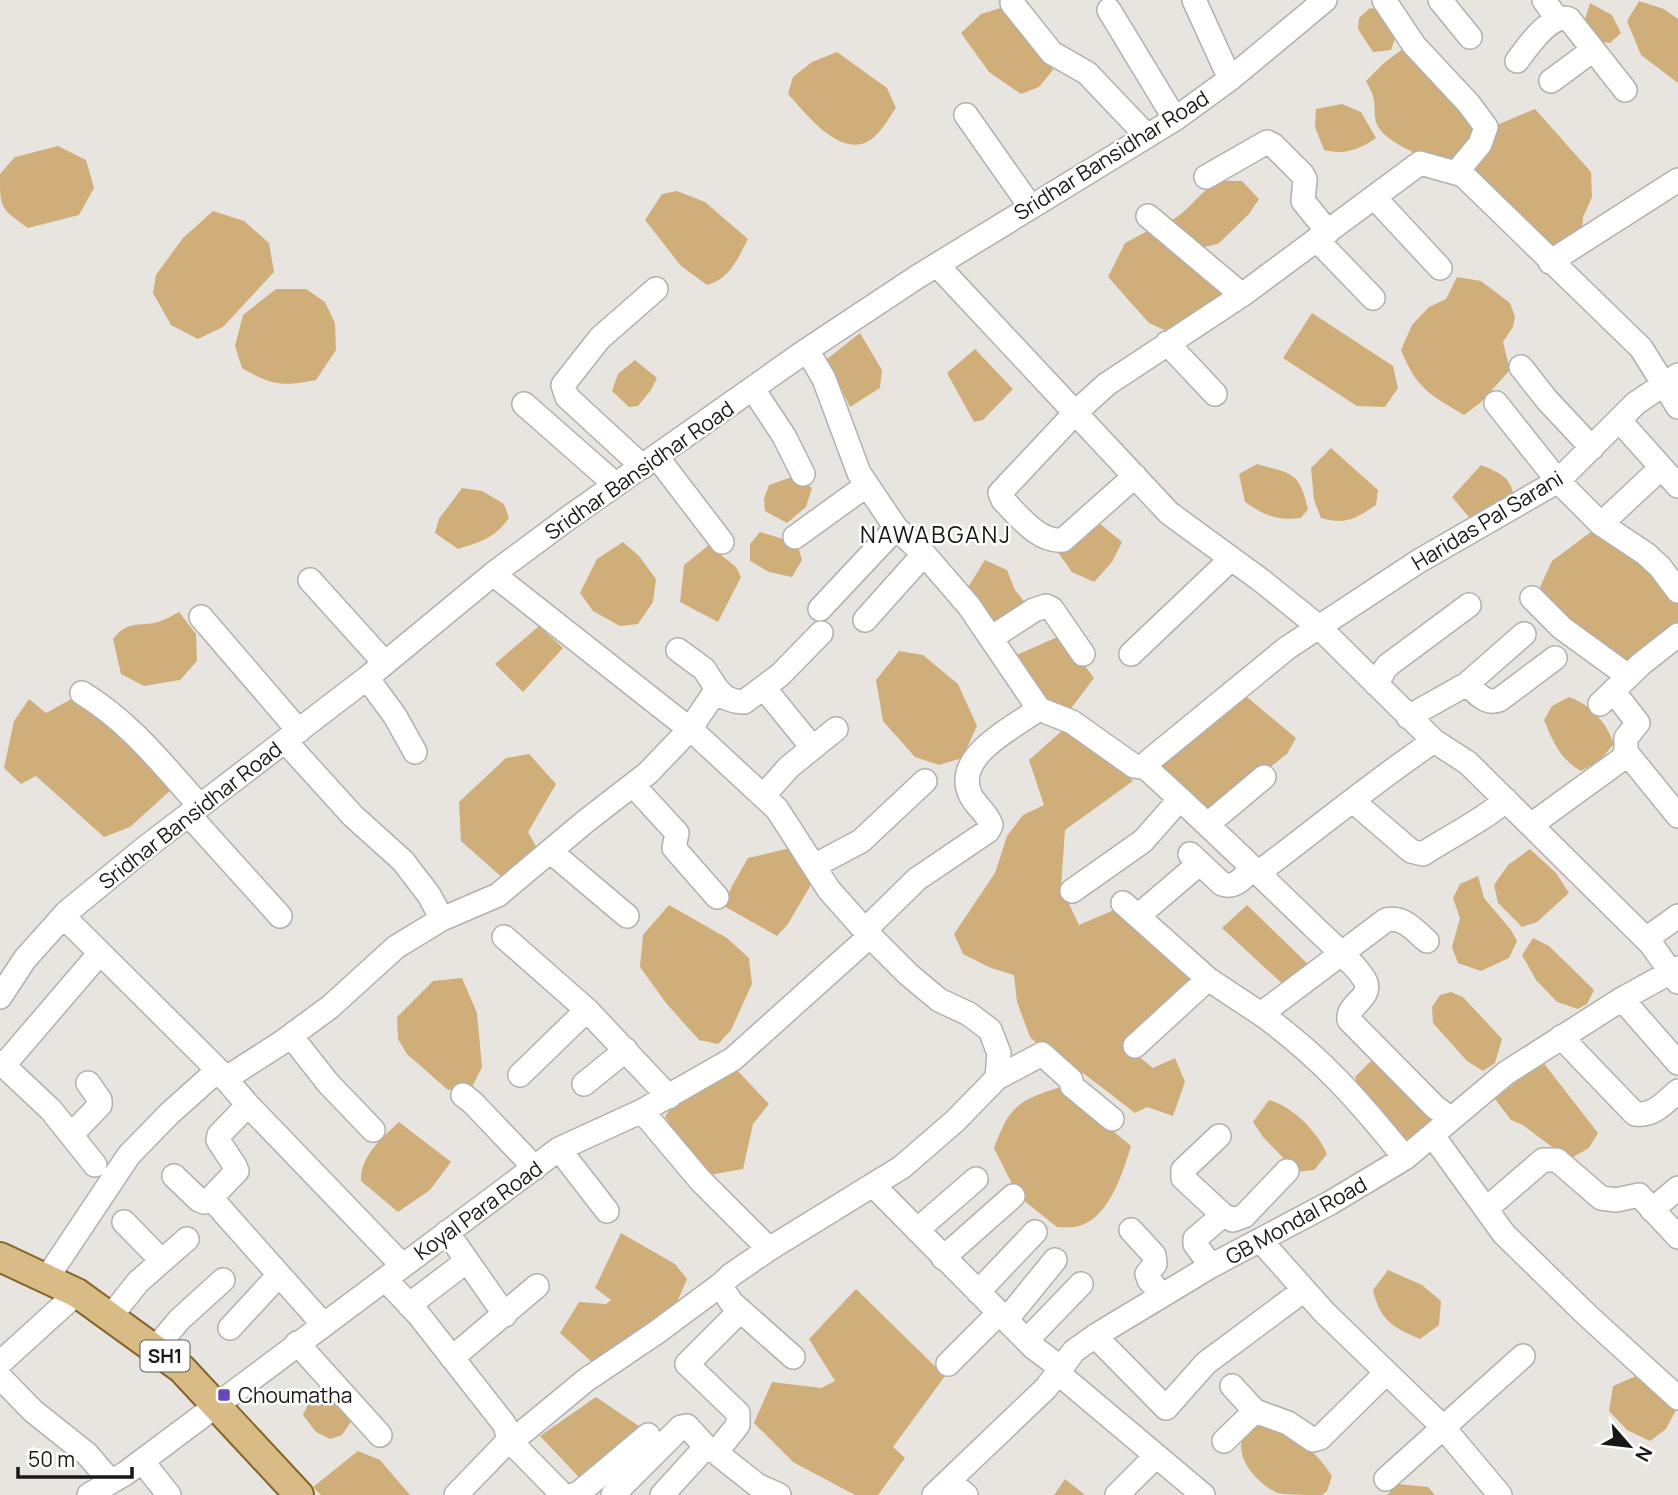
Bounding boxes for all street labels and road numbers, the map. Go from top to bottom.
street label: Sridhar Bansidhar Road [1008,84,1214,226]
street label: Sridhar Bansidhar Road [539,394,739,546]
street label: Haridas Pal Sarani [1406,464,1568,576]
street label: Sridhar Bansidhar Road [93,735,287,895]
street label: Koyal Para Road [408,1154,548,1266]
street label: GB Mondal Road [1220,1170,1372,1270]
road number: SH1 [140,1340,190,1372]

